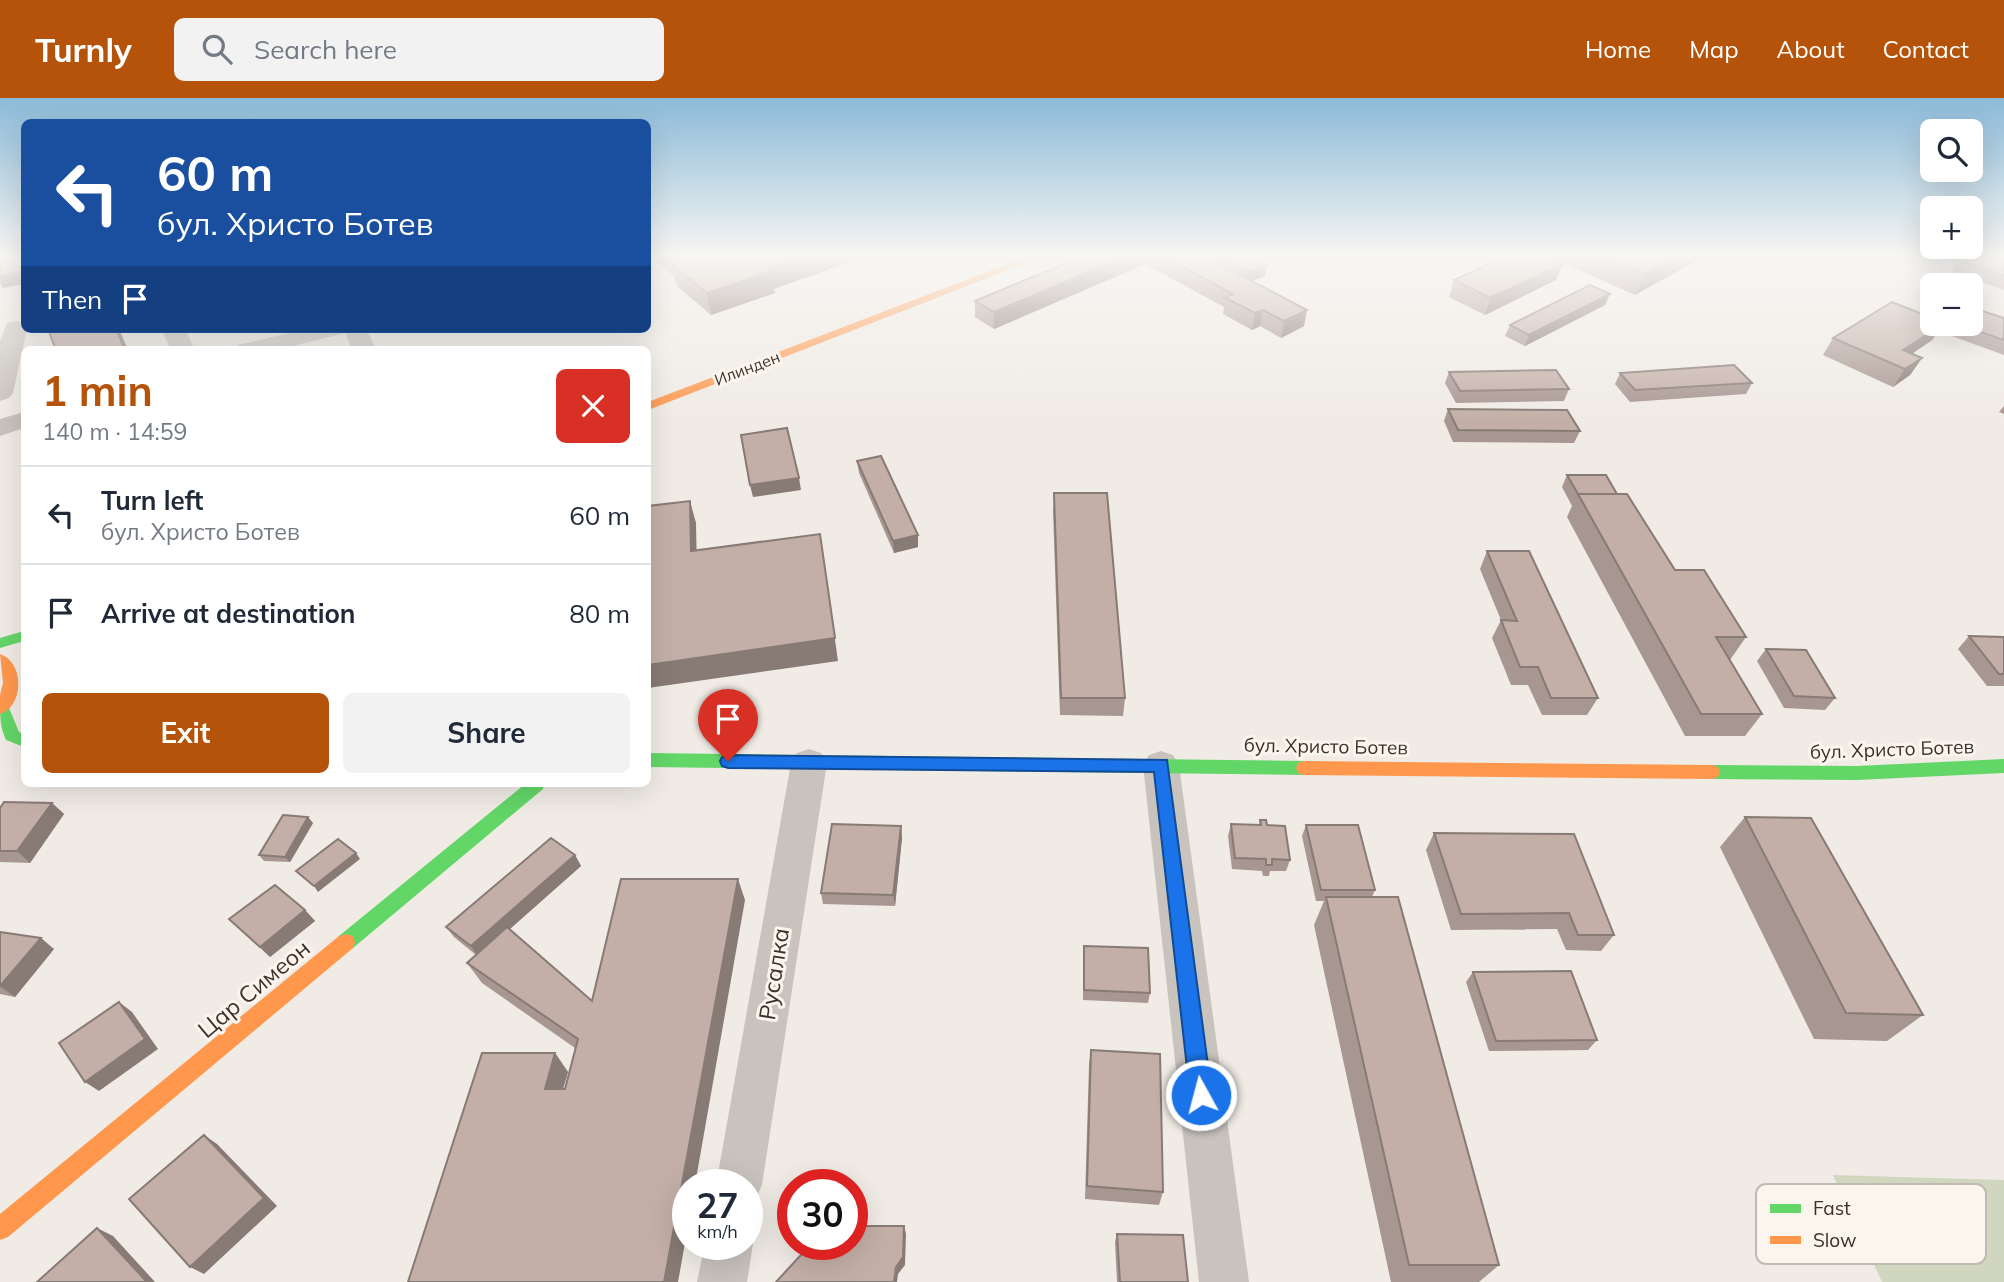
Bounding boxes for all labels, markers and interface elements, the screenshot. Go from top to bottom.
search box [174,18,664,81]
text: Turnly [35,29,132,70]
icon: search [198,30,236,68]
text: Search here [254,33,397,66]
text: Home [1585,34,1651,64]
text: Map [1689,34,1739,64]
text: About [1777,34,1845,64]
text: Contact [1883,34,1969,64]
map controls [1920,119,1983,336]
button: search [1920,119,1983,182]
text: 60 m [157,142,273,203]
icon: left [42,147,133,238]
button: + [1920,196,1983,259]
text: бул. Христо Ботев [157,203,434,243]
button: − [1920,273,1983,336]
icon: arrive [116,280,154,318]
text: Then [42,283,102,316]
street label: Илинден [711,346,783,390]
text: 1 min [42,364,153,417]
button: close [556,369,630,443]
text: 140 m · 14:59 [42,417,187,446]
text: Turn left [101,484,203,517]
icon: left [42,496,80,534]
text: 60 m [569,499,630,532]
text: бул. Христо Ботев [101,517,300,546]
icon: arrive [42,594,80,632]
text: Arrive at destination [101,597,356,630]
text: 80 m [569,597,630,630]
pin [698,689,758,761]
button: Exit [42,693,329,773]
button: Share [343,693,630,773]
icon: arrive [709,700,747,738]
street label: бул. Христо Ботев [1244,733,1408,759]
street label: бул. Христо Ботев [1810,734,1974,764]
street label: Русалка [752,926,795,1022]
street label: Цар Симеон [192,933,316,1044]
position arrow [1164,1058,1238,1132]
speed limit sign: 30 [777,1169,868,1260]
text: 27 [696,1183,739,1227]
legend [1756,1184,1986,1264]
text: Fast [1813,1196,1851,1220]
text: km/h [697,1220,738,1243]
text: Slow [1813,1228,1857,1252]

